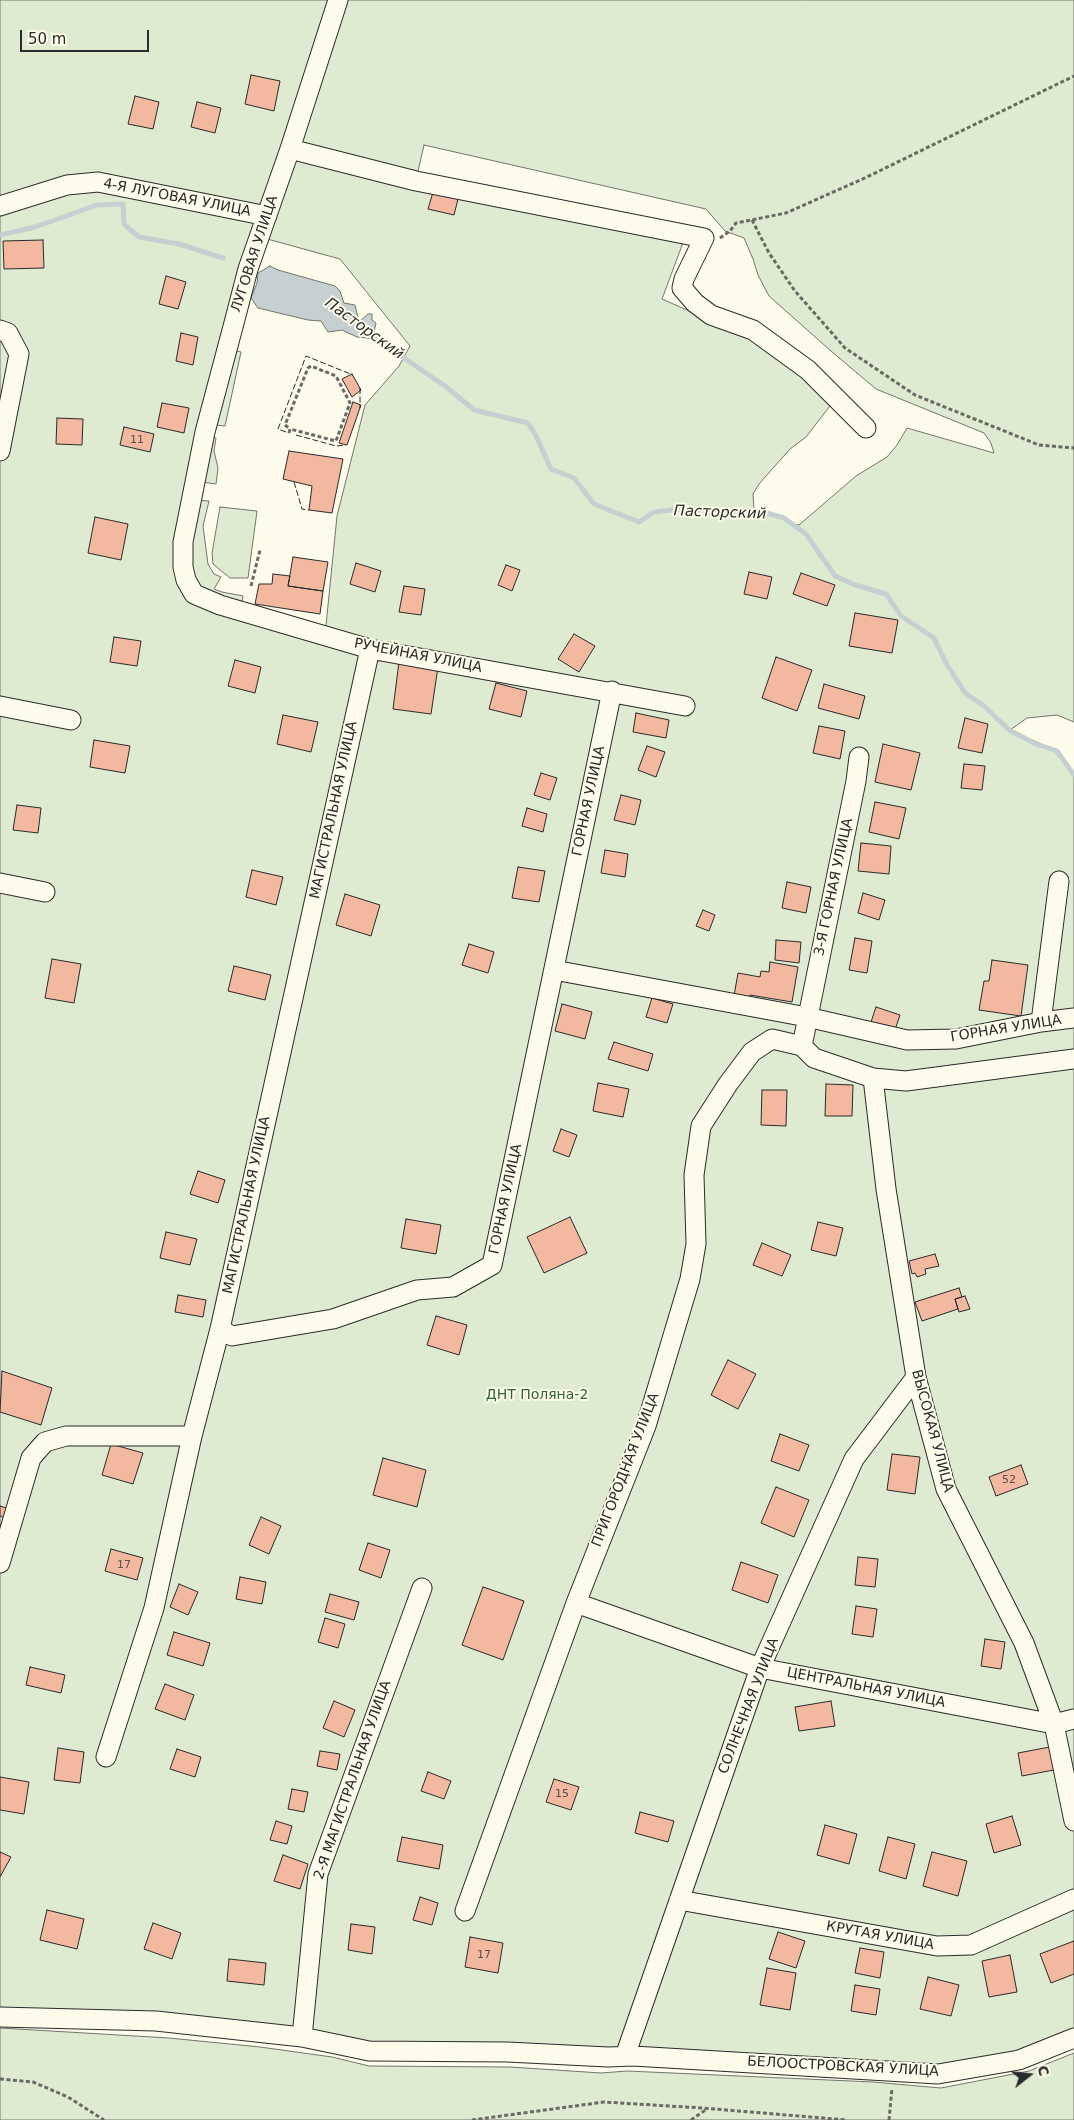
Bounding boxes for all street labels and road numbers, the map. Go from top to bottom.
street label: 4-Я ЛУГОВАЯ УЛИЦА [102,175,252,221]
street label: ЛУГОВАЯ УЛИЦА [228,193,282,315]
street label: РУЧЕЙНАЯ УЛИЦА [353,635,483,677]
street label: МАГИСТРАЛЬНАЯ УЛИЦА [307,720,361,900]
street label: ГОРНАЯ УЛИЦА [569,744,609,858]
street label: 3-Я ГОРНАЯ УЛИЦА [811,817,857,957]
street label: ГОРНАЯ УЛИЦА [949,1012,1063,1046]
street label: МАГИСТРАЛЬНАЯ УЛИЦА [220,1115,274,1295]
street label: ГОРНАЯ УЛИЦА [486,1142,526,1256]
street label: ВЫСОКАЯ УЛИЦА [908,1368,956,1494]
street label: ПРИГОРОДНАЯ УЛИЦА [589,1391,663,1549]
street label: СОЛНЕЧНАЯ УЛИЦА [715,1636,783,1776]
street label: ЦЕНТРАЛЬНАЯ УЛИЦА [785,1664,947,1712]
street label: 2-Я МАГИСТРАЛЬНАЯ УЛИЦА [311,1678,395,1882]
street label: КРУТАЯ УЛИЦА [825,1918,935,1954]
street label: БЕЛООСТРОВСКАЯ УЛИЦА [747,2054,939,2080]

